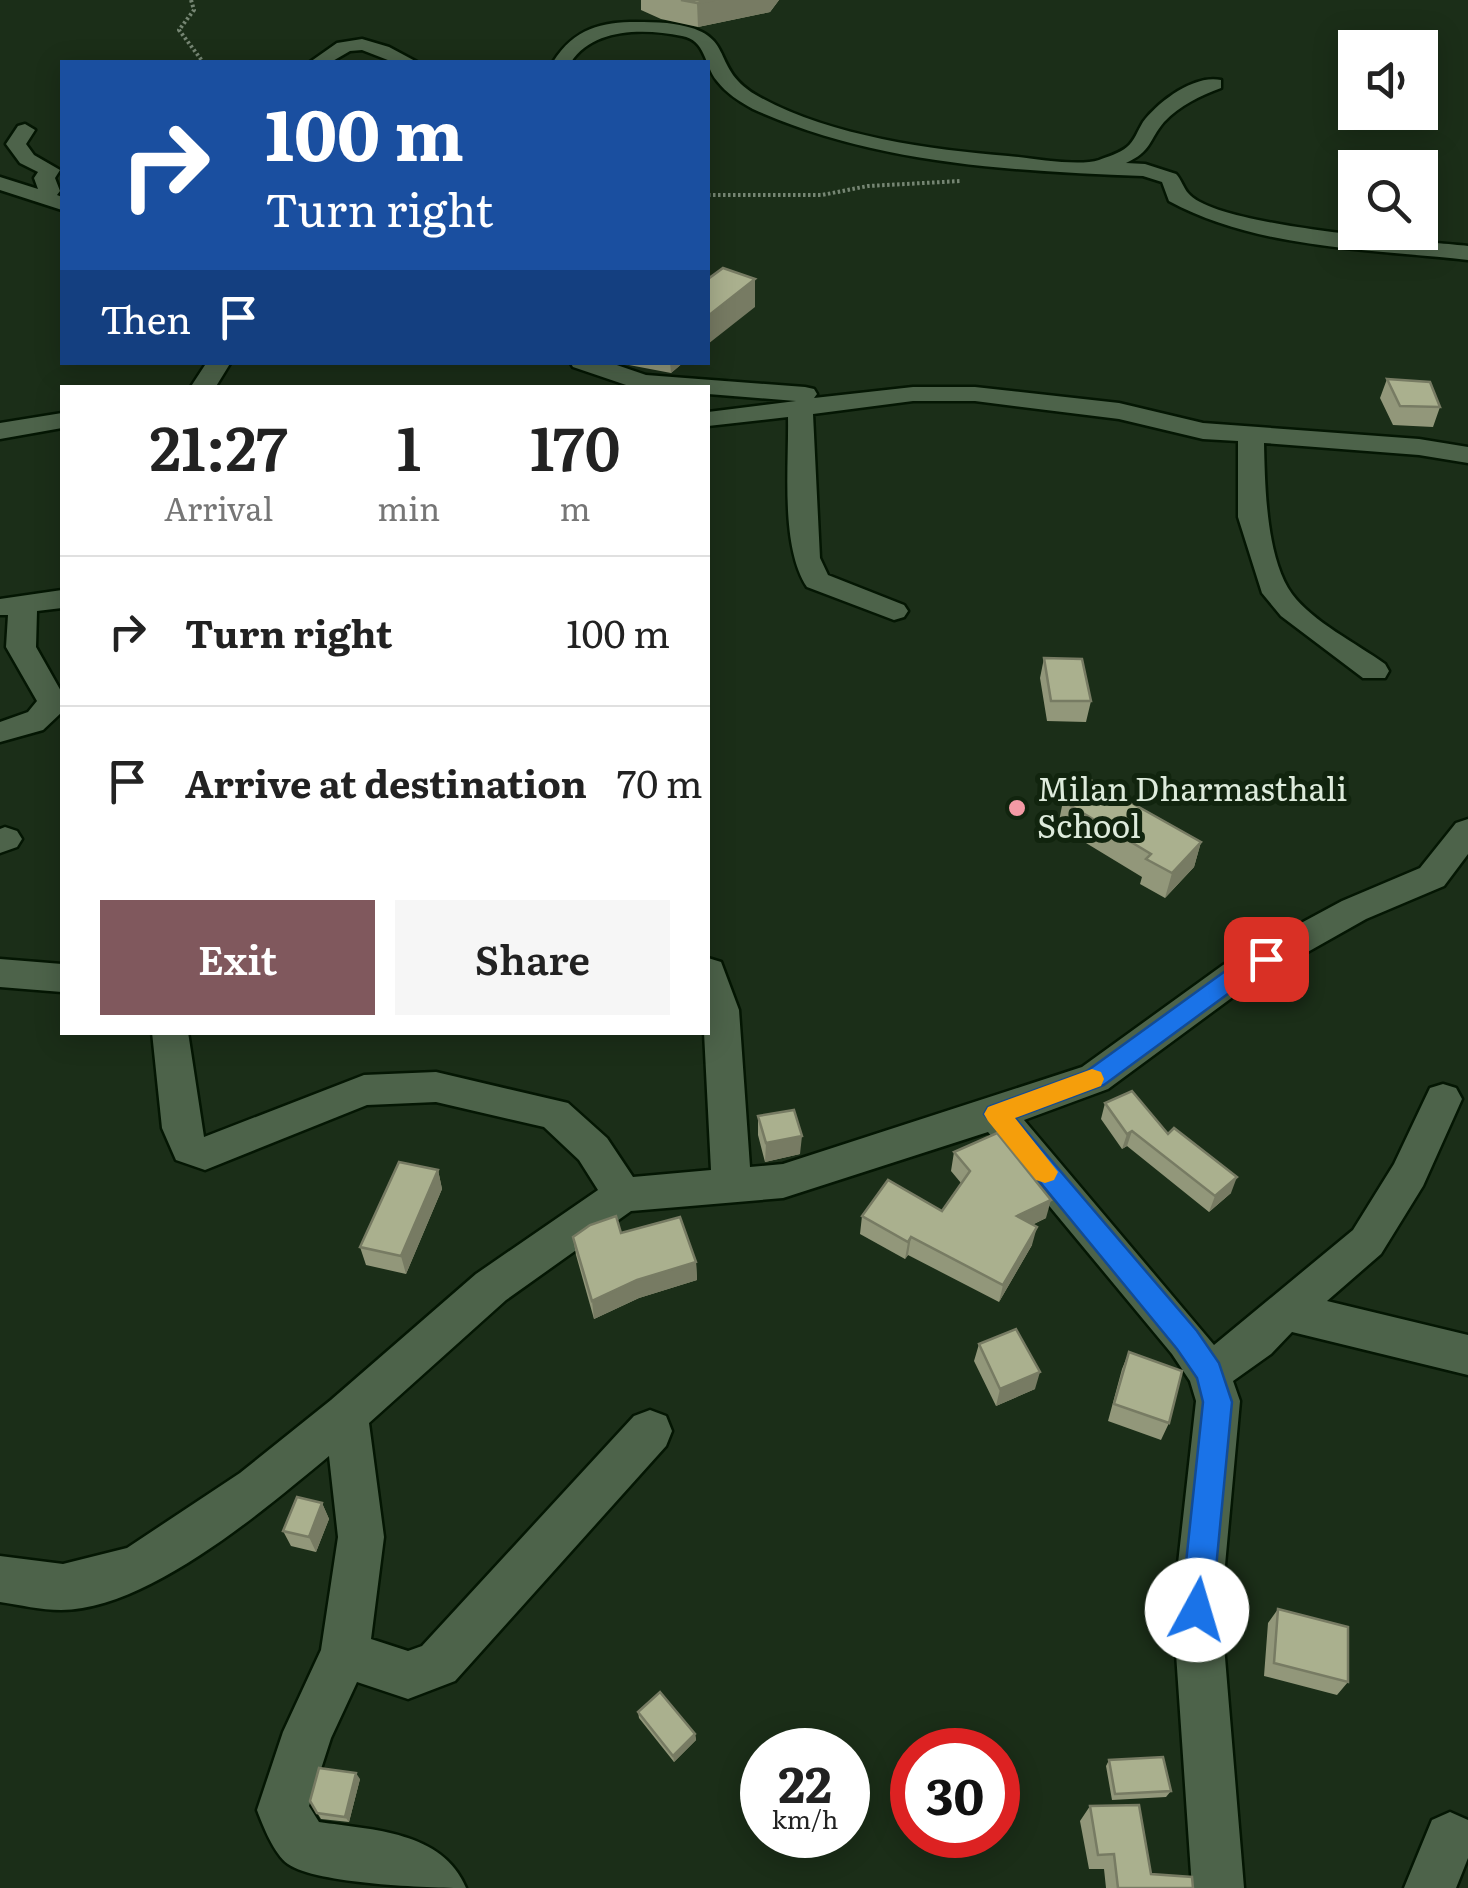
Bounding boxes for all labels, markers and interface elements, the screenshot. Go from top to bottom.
map controls [1338,30,1438,250]
button: sound [1338,30,1438,130]
text: 100 m [265,79,464,183]
icon: right [100,100,230,230]
button: search [1338,150,1438,250]
text: Turn right [265,174,493,241]
text: Then [100,289,191,346]
icon: arrive [211,290,266,345]
text: 21:27 [150,400,288,489]
text: 1 [396,400,421,489]
text: 170 [530,400,620,489]
text: Arrival [164,483,273,531]
text: min [377,483,440,531]
text: m [560,483,591,531]
text: Turn right [185,603,392,660]
text: 100 m [566,603,670,660]
icon: right [100,604,155,659]
text: Arrive at destination [185,753,587,810]
text: 70 m [617,753,703,810]
icon: arrive [100,754,155,809]
place label: Milan Dharmasthali School [1037,763,1347,848]
marker: Milan Dharmasthali School [1006,797,1028,819]
button: Exit [100,900,375,1015]
button: Share [395,900,670,1015]
pin [1224,917,1309,1002]
icon: arrive [1239,932,1294,987]
position arrow [1145,1558,1249,1662]
speed limit sign: 30 [890,1728,1020,1858]
text: 22 [778,1744,832,1818]
text: km/h [772,1800,838,1837]

